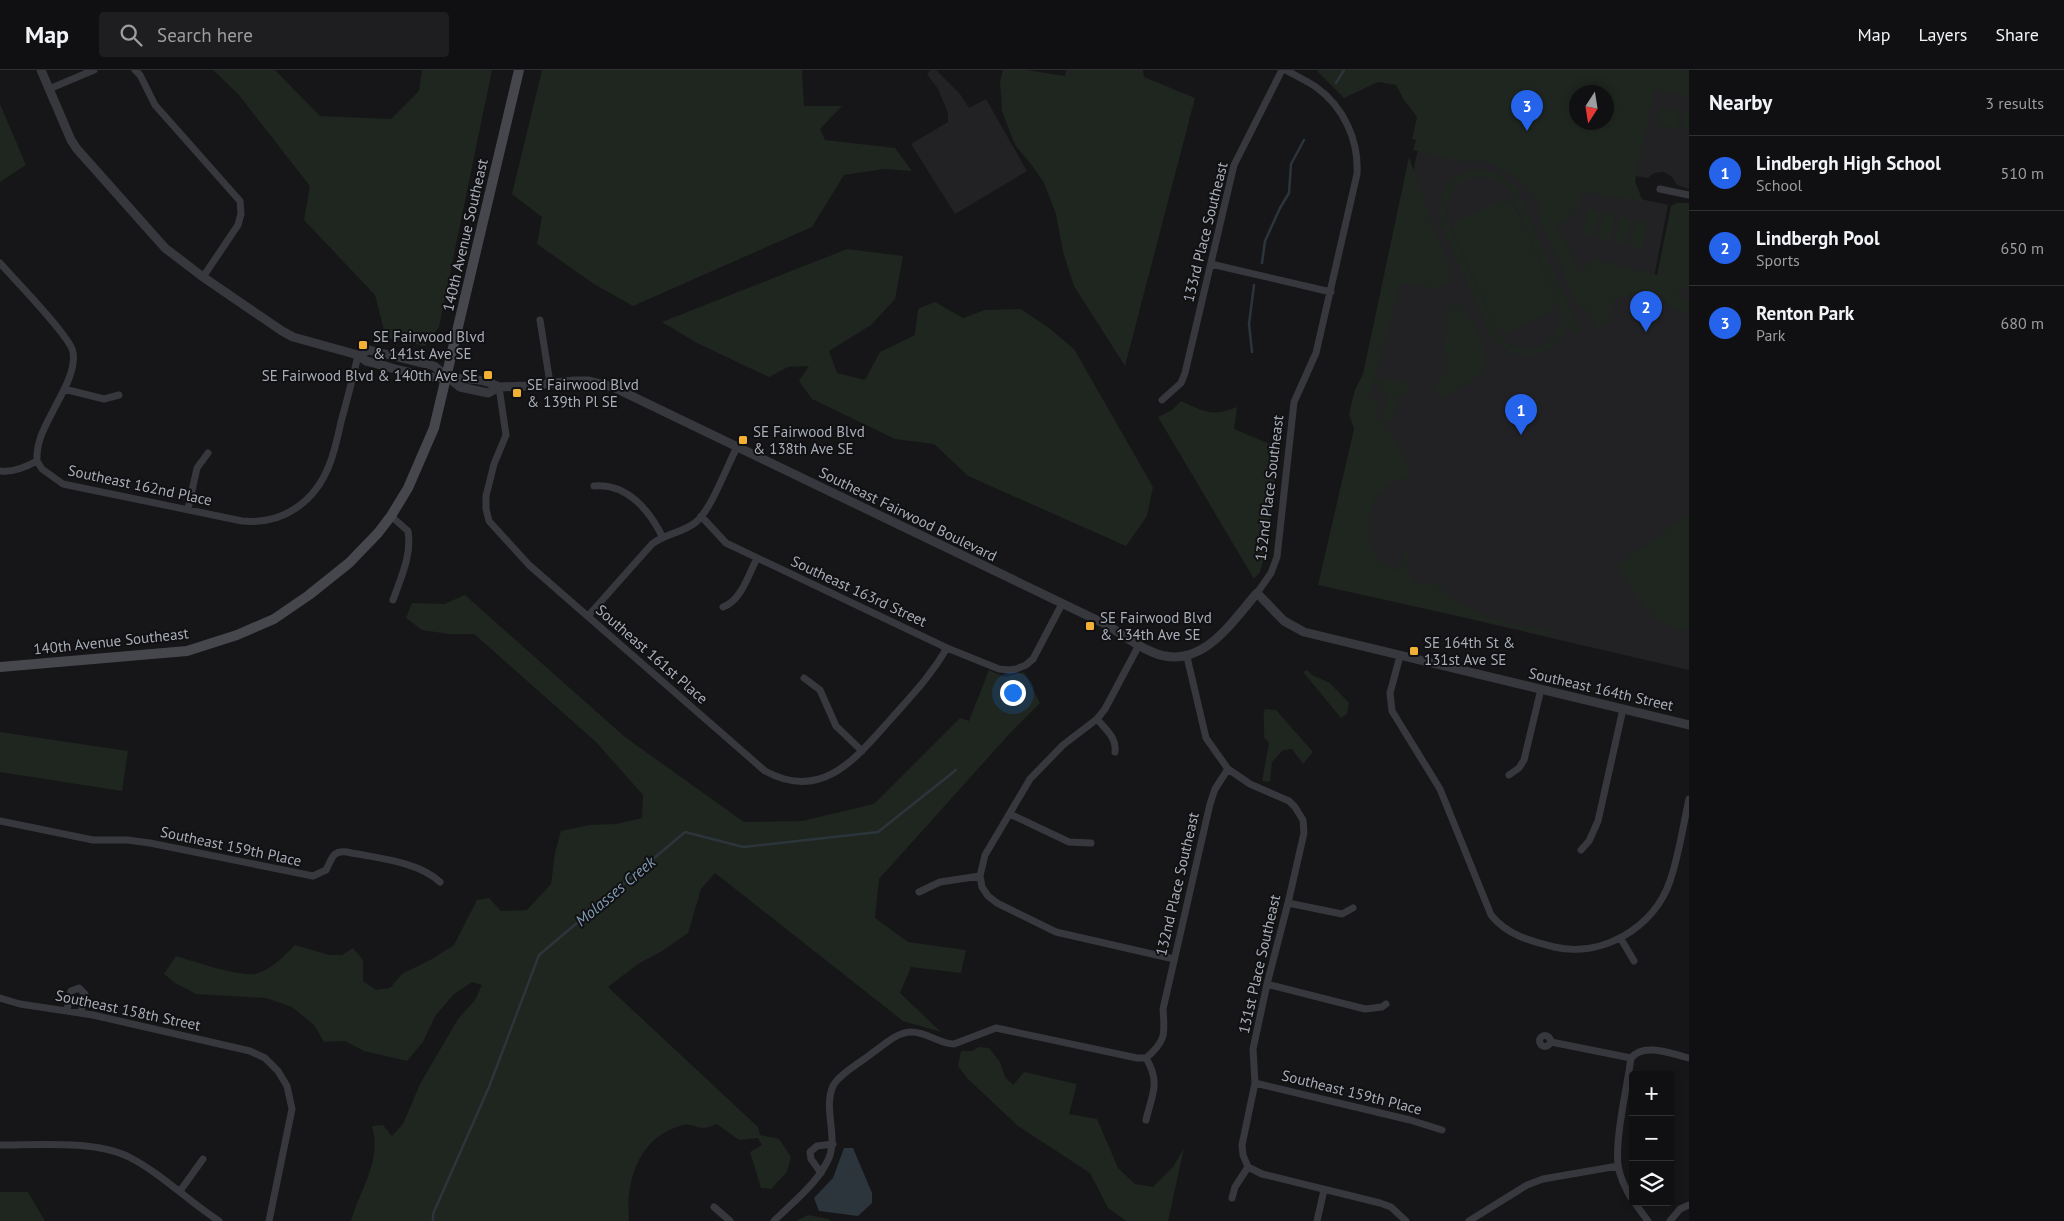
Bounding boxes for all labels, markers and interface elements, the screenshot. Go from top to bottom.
search box [99,12,449,57]
text: Map [25,19,69,50]
icon: search [117,21,145,49]
text: Search here [157,23,253,47]
text: Map [1858,23,1890,46]
text: Layers [1918,23,1967,46]
text: Share [1995,23,2039,46]
north arrow [1569,85,1614,130]
text: Nearby [1709,89,1772,116]
pin: 3 [1511,90,1543,131]
text: 3 results [1985,93,2044,113]
text: Lindbergh High School [1756,151,1941,175]
street label: 140th Avenue Southeast [438,157,492,313]
street label: 133rd Place Southeast [1178,160,1232,304]
text: 1 [1720,163,1730,183]
text: 510 m [2001,163,2044,183]
text: School [1756,175,1802,195]
text: Lindbergh Pool [1756,226,1880,250]
text: 2 [1720,238,1730,258]
text: 650 m [2001,238,2044,258]
text: Sports [1756,250,1800,270]
pin: 2 [1630,291,1662,332]
text: Renton Park [1756,301,1854,325]
text: 3 [1720,313,1730,333]
text: 680 m [2001,313,2044,333]
text: Park [1756,325,1785,345]
place label: SE Fairwood Blvd & 141st Ave SE [373,327,485,363]
marker: SE Fairwood Blvd & 141st Ave SE [357,339,369,351]
place label: SE Fairwood Blvd & 140th Ave SE [262,366,478,385]
marker: SE Fairwood Blvd & 140th Ave SE [482,369,494,381]
place label: SE Fairwood Blvd & 139th Pl SE [527,375,639,411]
marker: SE Fairwood Blvd & 139th Pl SE [511,387,523,399]
pin: 1 [1505,394,1537,435]
street label: 132nd Place Southeast [1251,414,1287,562]
place label: SE Fairwood Blvd & 138th Ave SE [753,422,865,458]
marker: SE Fairwood Blvd & 138th Ave SE [737,434,749,446]
street label: Southeast 162nd Place [66,460,214,510]
street label: Southeast Fairwood Boulevard [816,463,1000,565]
street label: Southeast 163rd Street [788,551,930,631]
street label: Southeast 161st Place [592,600,712,708]
place label: SE Fairwood Blvd & 134th Ave SE [1100,608,1212,644]
marker: SE Fairwood Blvd & 134th Ave SE [1084,620,1096,632]
street label: 140th Avenue Southeast [32,623,190,659]
place label: SE 164th St & 131st Ave SE [1424,633,1515,669]
marker: SE 164th St & 131st Ave SE [1408,645,1420,657]
street label: Southeast 164th Street [1527,663,1675,715]
your location [1000,680,1026,706]
street label: 132nd Place Southeast [1151,810,1203,958]
street label: Southeast 159th Place [159,822,303,870]
water label: Molasses Creek [571,851,660,930]
street label: 131st Place Southeast [1234,893,1284,1035]
street label: Southeast 158th Street [54,985,202,1035]
street label: Southeast 159th Place [1280,1065,1424,1119]
map controls [1629,1071,1674,1206]
button: + [1629,1071,1674,1116]
button: − [1629,1116,1674,1161]
button: layers [1629,1161,1674,1206]

